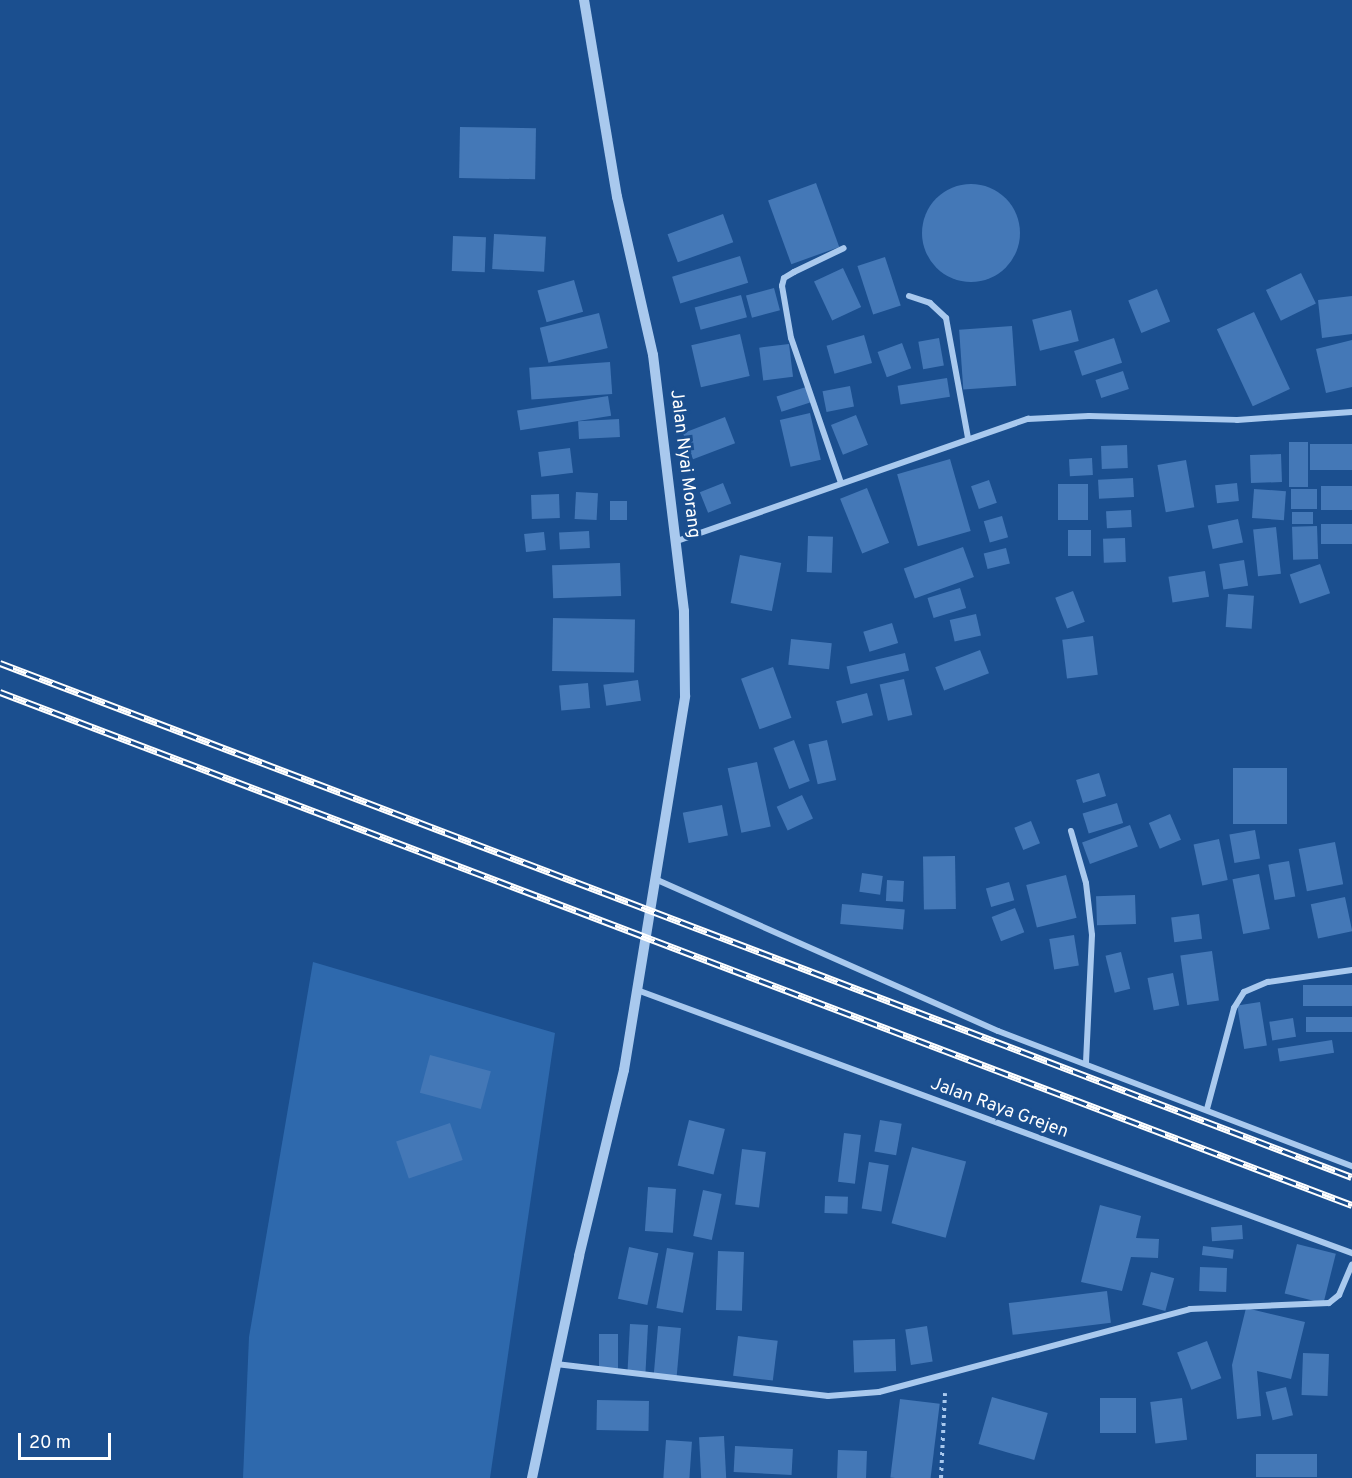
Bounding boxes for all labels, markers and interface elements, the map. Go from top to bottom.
street label: Jalan Nyai Morang [664,388,704,540]
street label: Jalan Raya Grejen [927,1074,1071,1144]
scale bar [21,1421,114,1459]
text: 20 m [29,1432,71,1455]

